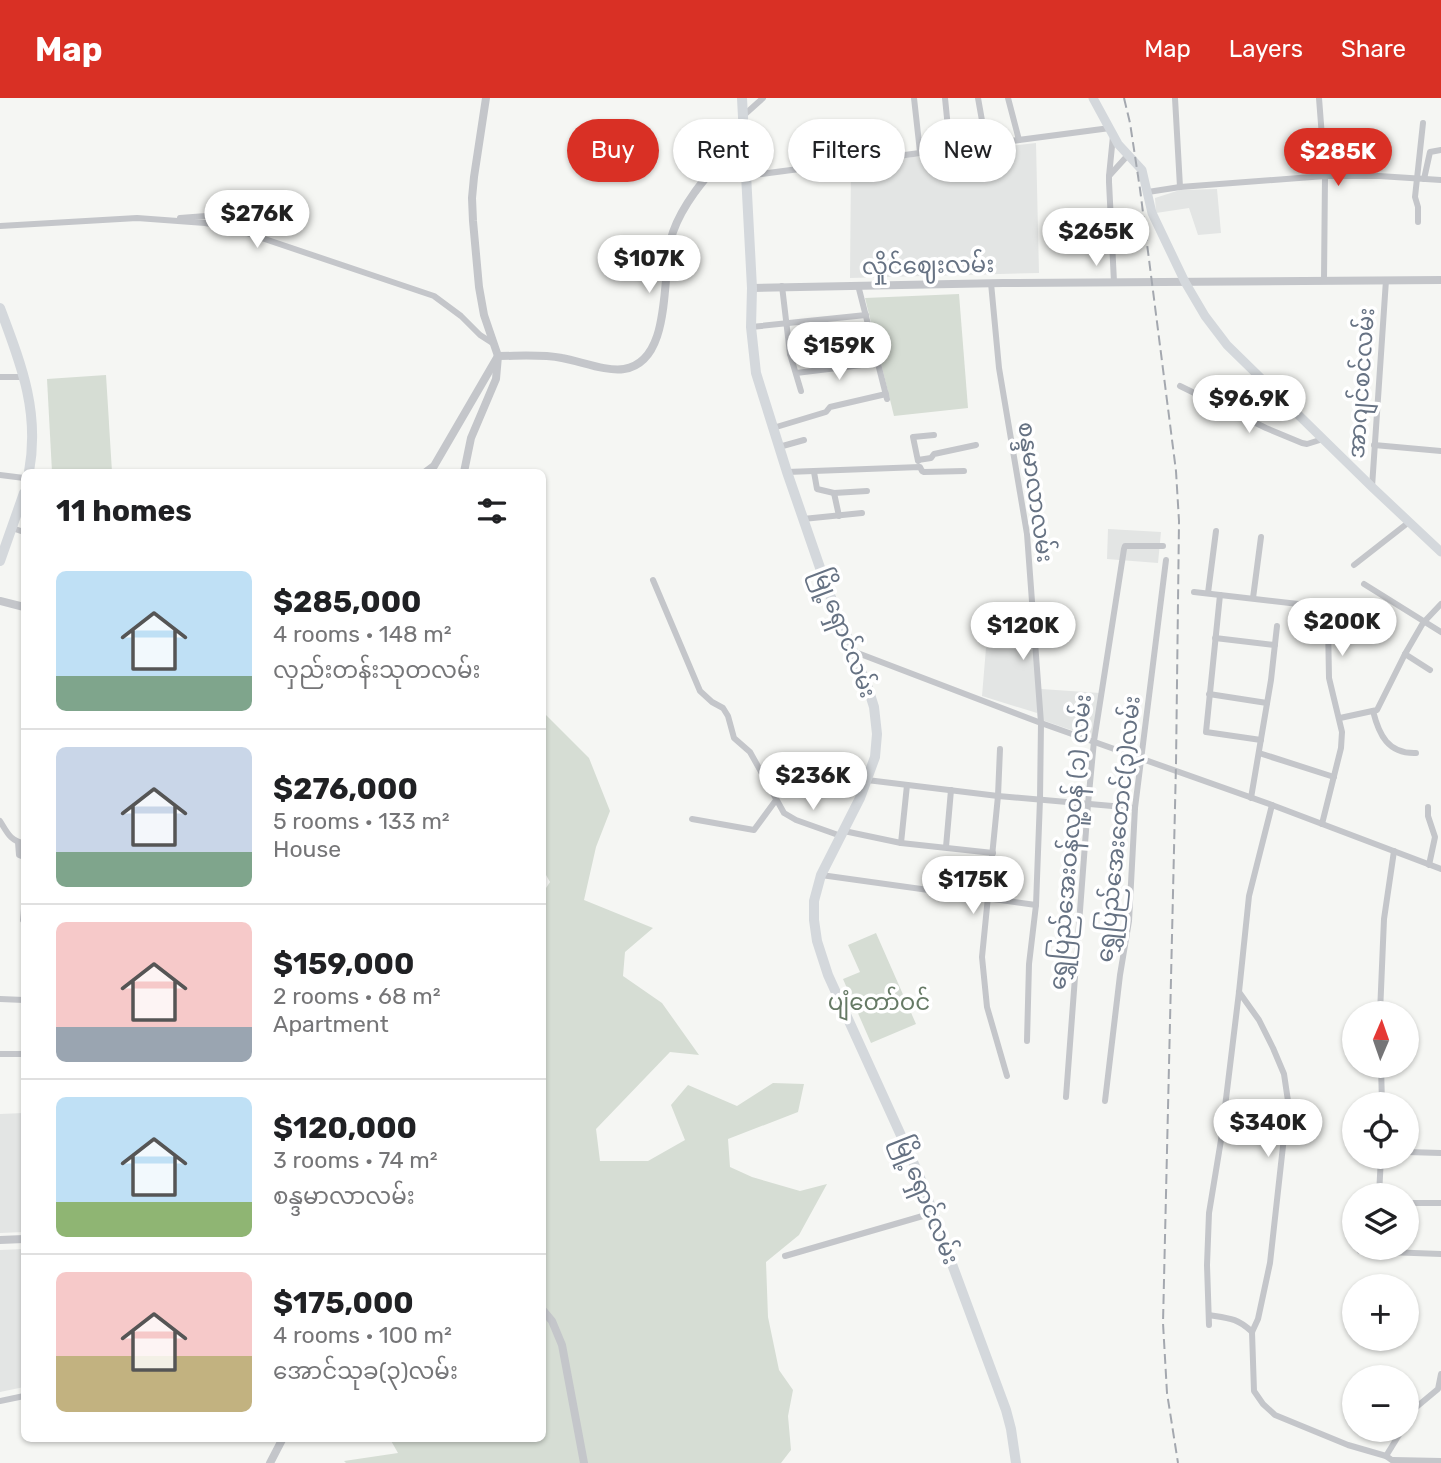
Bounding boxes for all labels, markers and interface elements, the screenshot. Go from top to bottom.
text: Map [35,30,103,69]
text: Map [1144,35,1191,63]
text: Layers [1229,35,1303,63]
text: Share [1341,35,1406,63]
chip: Buy [567,119,659,182]
chip: Rent [673,119,774,182]
chip: Filters [788,119,905,182]
chip: New [919,119,1016,182]
pin: $285K [1289,129,1387,188]
text: $285K [1300,137,1376,165]
pin: $276K [208,190,306,250]
text: $276K [220,199,294,227]
pin: $265K [1047,208,1145,268]
text: $265K [1058,217,1134,245]
pin: $107K [600,236,698,295]
text: $107K [614,244,684,272]
street label: လှိုင်ဈေးလမ်း [862,248,995,285]
street label: အာဂျင်စင်လမ်း [1340,307,1385,460]
pin: $159K [790,322,888,382]
text: $159K [803,331,875,359]
pin: $96.9K [1192,376,1306,435]
text: $96.9K [1209,384,1289,412]
street label: စန္ဒမာလာလမ်း [1007,420,1062,565]
icon: filters [473,492,511,530]
text: 11 homes [56,493,192,529]
street label: မြို့ရှောင်လမ်း [803,564,884,703]
text: $285,000 [273,584,421,620]
pin: $200K [1293,598,1391,658]
icon: home [112,599,196,683]
pin: $120K [974,602,1072,662]
text: $200K [1304,607,1380,635]
text: $120K [987,611,1059,639]
text: 4 rooms · 148 m² [273,620,452,648]
text: လှည်းတန်းသုတလမ်း [273,656,480,684]
street label: ရွှေပြည်အေးဝန်လူ့ဝန် (၁) လမ်း [1041,693,1102,992]
street label: ရွှေပြည်အေးတောင်(၃)လမ်း [1088,694,1151,964]
pin: $236K [764,752,862,812]
text: $236K [775,761,851,789]
text: $276,000 [273,771,418,807]
icon: home [112,775,196,859]
text: 5 rooms · 133 m² [273,807,450,835]
text: House [273,835,341,863]
pin: $175K [924,856,1022,916]
text: $175K [938,865,1008,893]
text: $159,000 [273,946,414,982]
icon: home [112,950,196,1034]
text: 2 rooms · 68 m² [273,982,441,1010]
park label: ပျံတော်ဝင် [828,986,930,1021]
north arrow [1342,1001,1419,1078]
map controls [1342,1001,1419,1442]
text: Apartment [273,1010,389,1038]
button: locate [1342,1092,1419,1169]
pin: $340K [1219,1100,1317,1159]
text: $340K [1229,1108,1307,1136]
text: $120,000 [273,1110,417,1146]
icon: home [112,1125,196,1209]
street label: မြို့ရှောင်လမ်း [884,1131,967,1270]
text: 3 rooms · 74 m² [273,1146,438,1174]
text: စန္ဒမာလာလမ်း [273,1182,415,1210]
button: layers [1342,1183,1419,1260]
button: + [1342,1274,1419,1351]
text: $175,000 [273,1285,414,1321]
icon: home [112,1300,196,1384]
text: 4 rooms · 100 m² [273,1321,452,1349]
text: အောင်သုခ(၃)လမ်း [273,1357,458,1385]
button: − [1342,1365,1419,1442]

